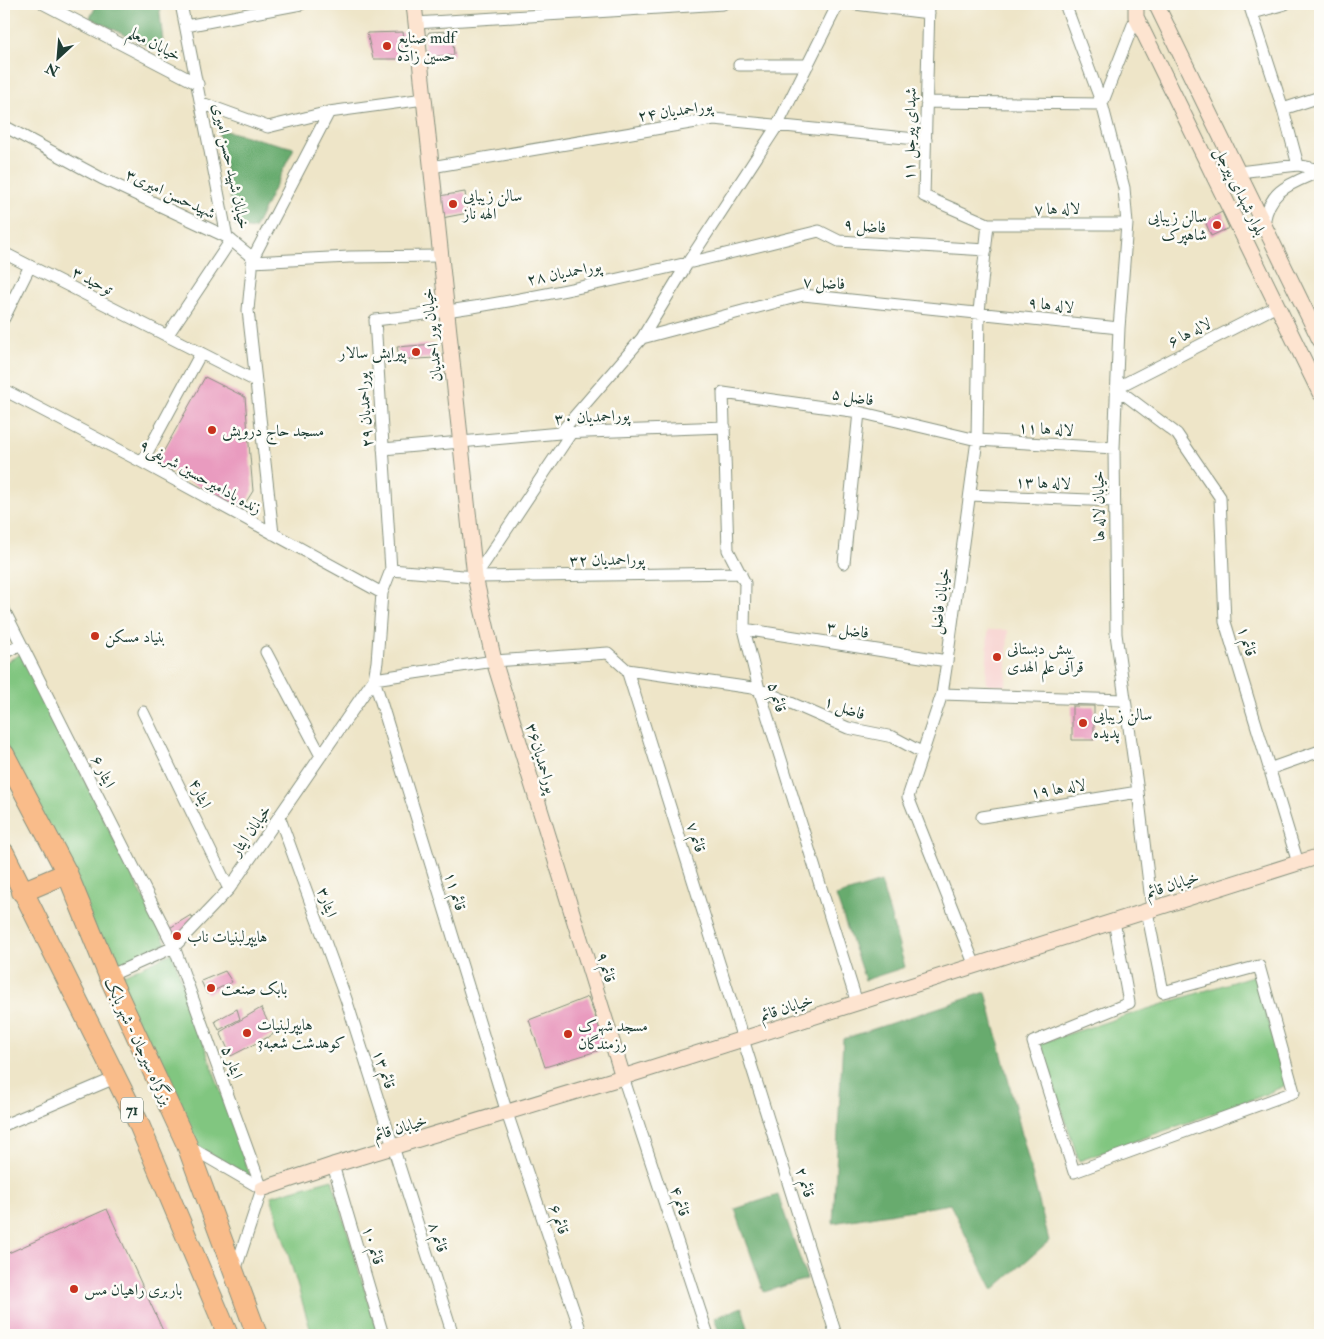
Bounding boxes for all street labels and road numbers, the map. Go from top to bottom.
street label: خیابان معلم [122,22,185,71]
street label: شهدای پیرجل ۱۱ [899,87,922,181]
street label: پوراحمدیان ۲۴ [636,96,715,127]
street label: خیابان شهید حسن امیری [207,101,254,231]
street label: بلوار شهدای پیرجل [1209,144,1270,240]
street label: شهیدحسن امیری۳ [122,164,219,224]
street label: لاله ها ۷ [1034,199,1080,219]
street label: فاضل ۹ [843,214,887,239]
street label: پوراحمدیان ۲۸ [525,256,604,291]
street label: توحید ۳ [69,262,117,300]
street label: فاضل ۷ [802,272,846,295]
street label: خیابان پور احمدیان [417,287,448,383]
street label: لاله ها ۹ [1027,292,1075,318]
street label: لاله ها ۶ [1164,313,1215,352]
street label: پوراحمدیان ۲۹ [352,371,379,448]
street label: فاضل ۵ [830,383,876,412]
street label: پوراحمدیان ۳۰ [554,405,631,430]
street label: لاله ها ۱۱ [1018,418,1074,440]
street label: زنده یادامیرحسین شریفی۹ [135,435,265,520]
street label: خیابان لاله ها [1088,471,1110,541]
street label: لاله ها ۱۳ [1015,472,1071,494]
street label: پوراحمدیان ۳۲ [569,549,646,572]
street label: خیابان فاضل [925,567,956,636]
street label: فاضل ۳ [825,617,870,644]
street label: قائم ۱ [1229,624,1261,660]
street label: قائم ۵ [759,680,791,716]
street label: فاضل ۱ [821,691,868,726]
street label: پوراحمدیان۳۶ [520,721,561,797]
street label: ایثار ۶ [87,752,120,791]
street label: ایثار۴ [184,775,216,811]
street label: لاله ها ۱۹ [1029,775,1087,803]
street label: خیابان ایثار [225,801,276,862]
street label: قائم ۷ [678,820,710,856]
street label: خیابان قائم [1143,867,1203,907]
street label: قائم ۱۱ [436,869,470,915]
street label: ایثار۳ [312,885,342,920]
street label: قائم ۹ [588,950,620,986]
street label: بزرگراه سیرجان - شهر بابک [100,974,178,1109]
street label: خیابان قائم [757,990,817,1030]
street label: ایثار ۵ [217,1043,247,1082]
street label: قائم ۱۳ [365,1047,400,1093]
road number: 71 [121,1098,143,1122]
street label: خیابان قائم [371,1110,431,1149]
street label: قائم ۲ [787,1165,819,1201]
street label: قائم ۴ [662,1184,694,1220]
street label: قائم ۶ [541,1202,573,1238]
street label: قائم ۸ [420,1220,452,1256]
street label: قائم ۱۰ [354,1223,388,1269]

